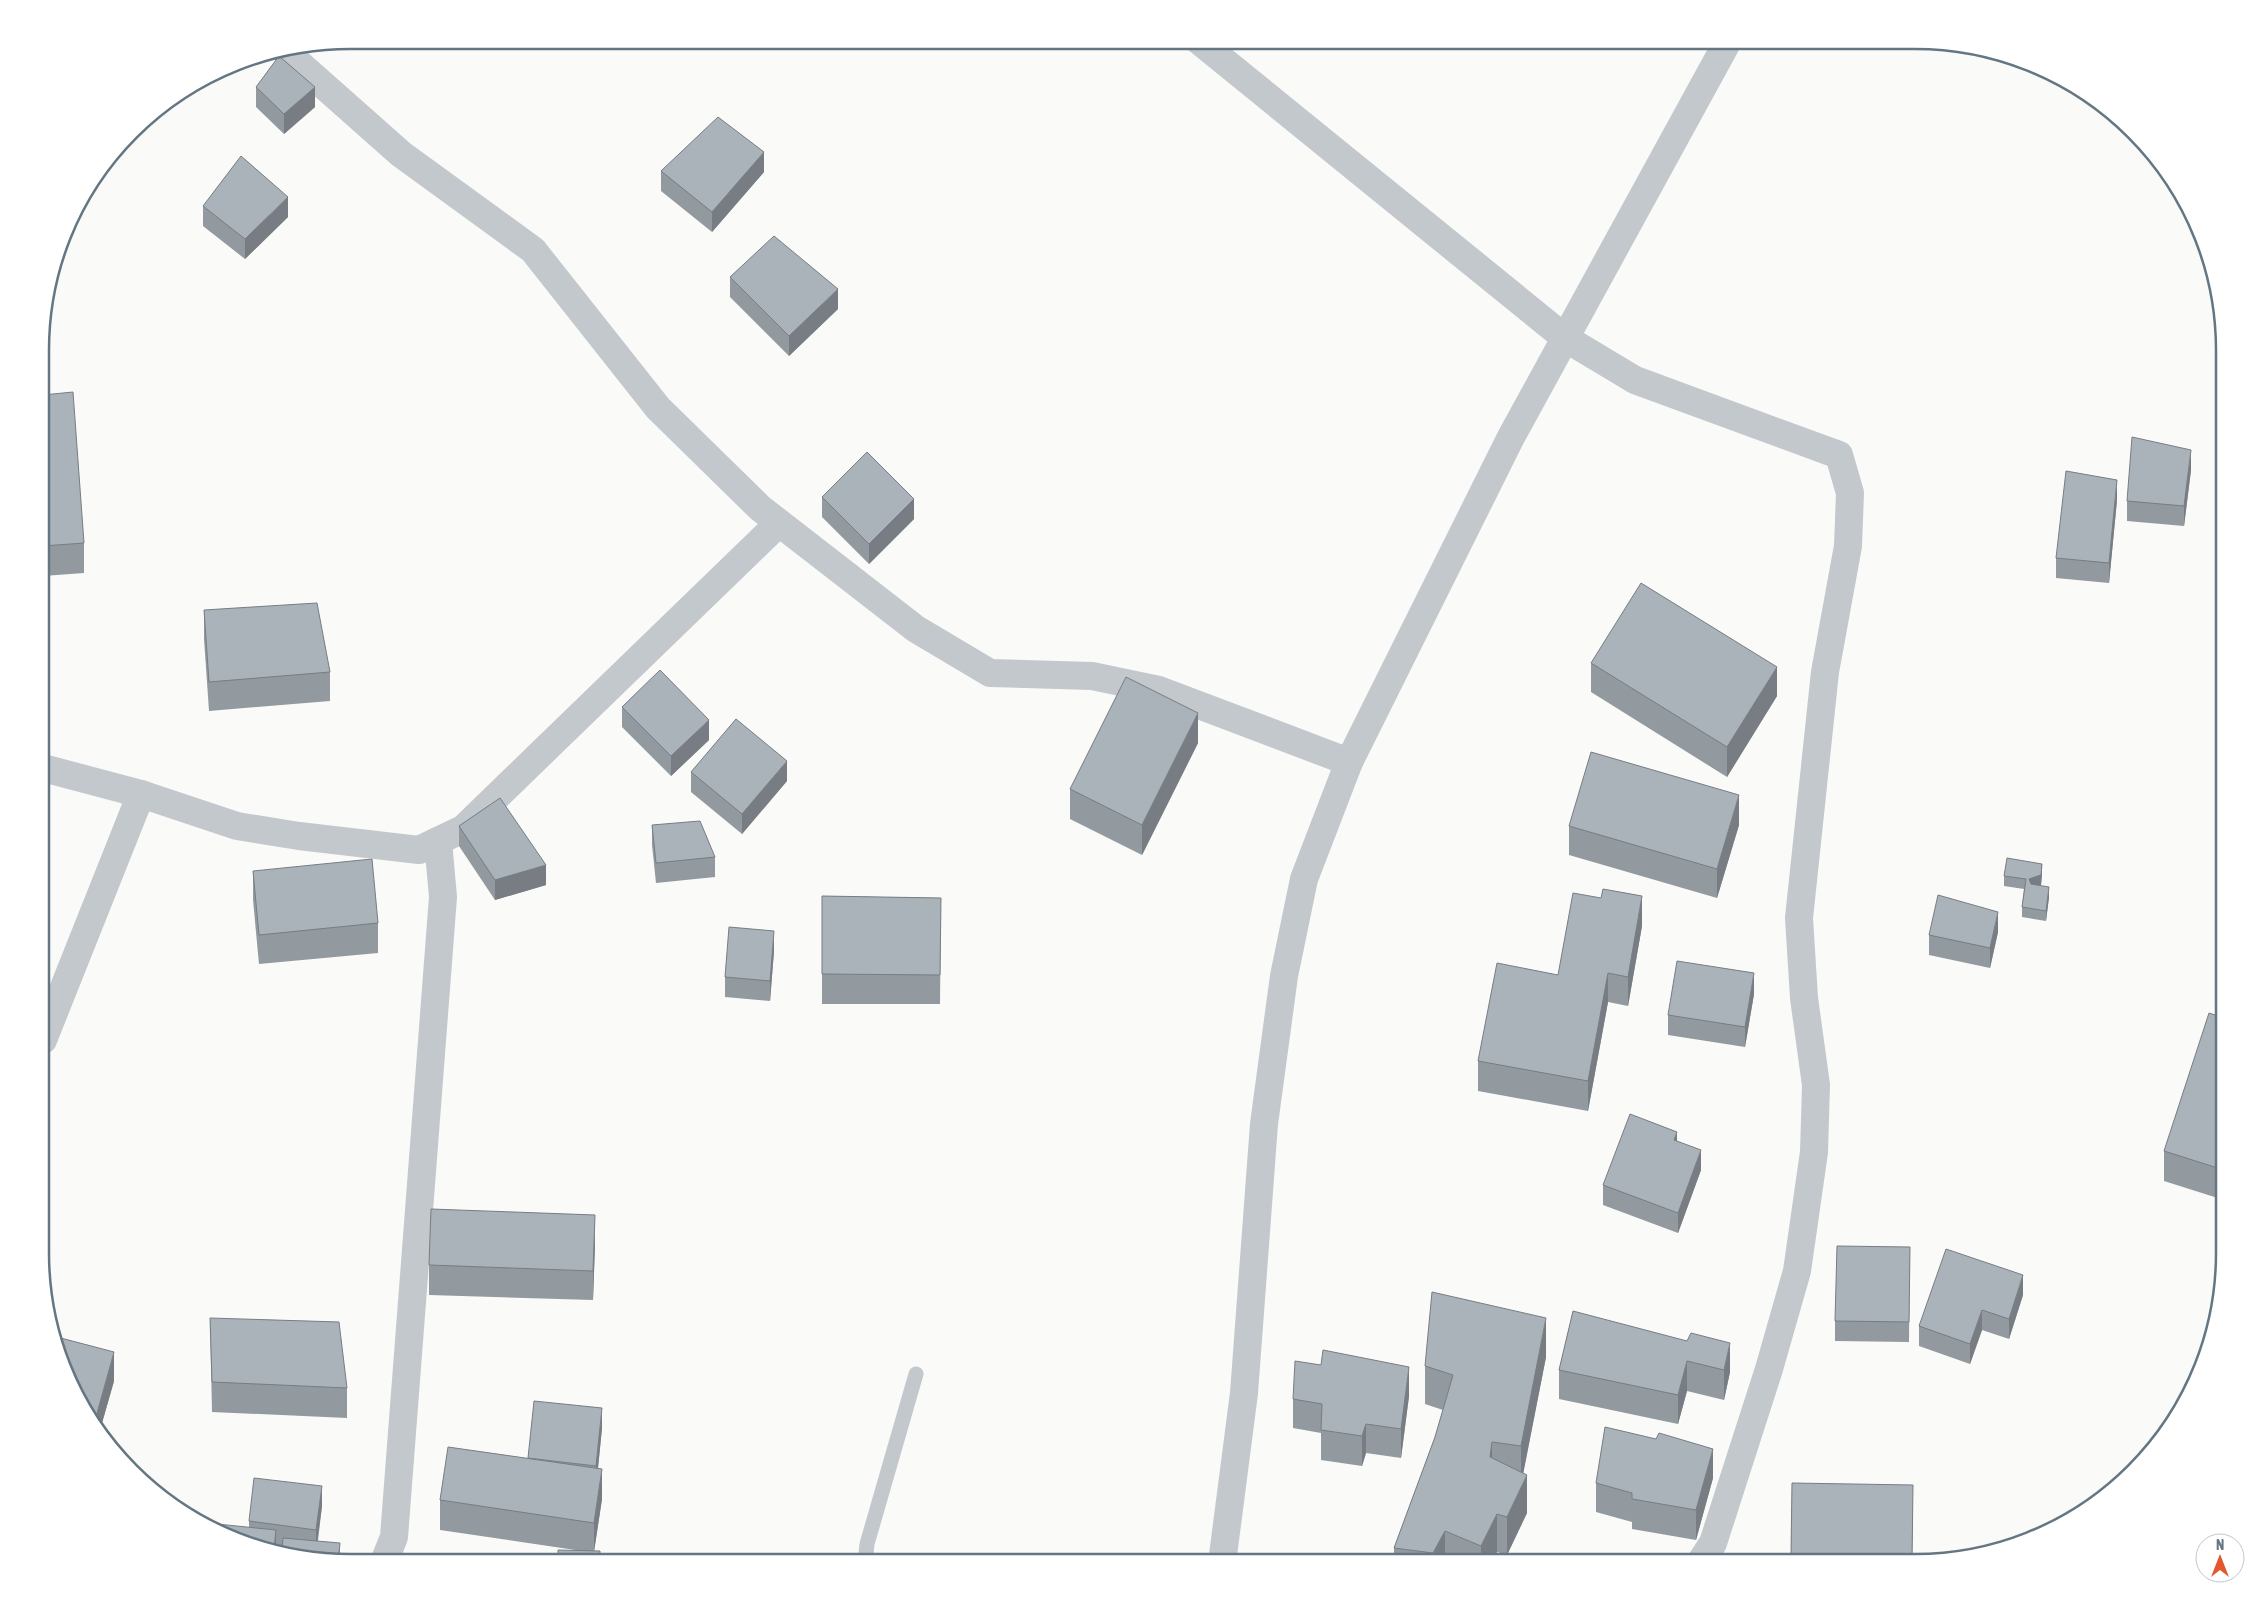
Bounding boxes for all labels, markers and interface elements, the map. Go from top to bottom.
north arrow [2195,1533,2245,1583]
text: N [2216,1537,2224,1553]

